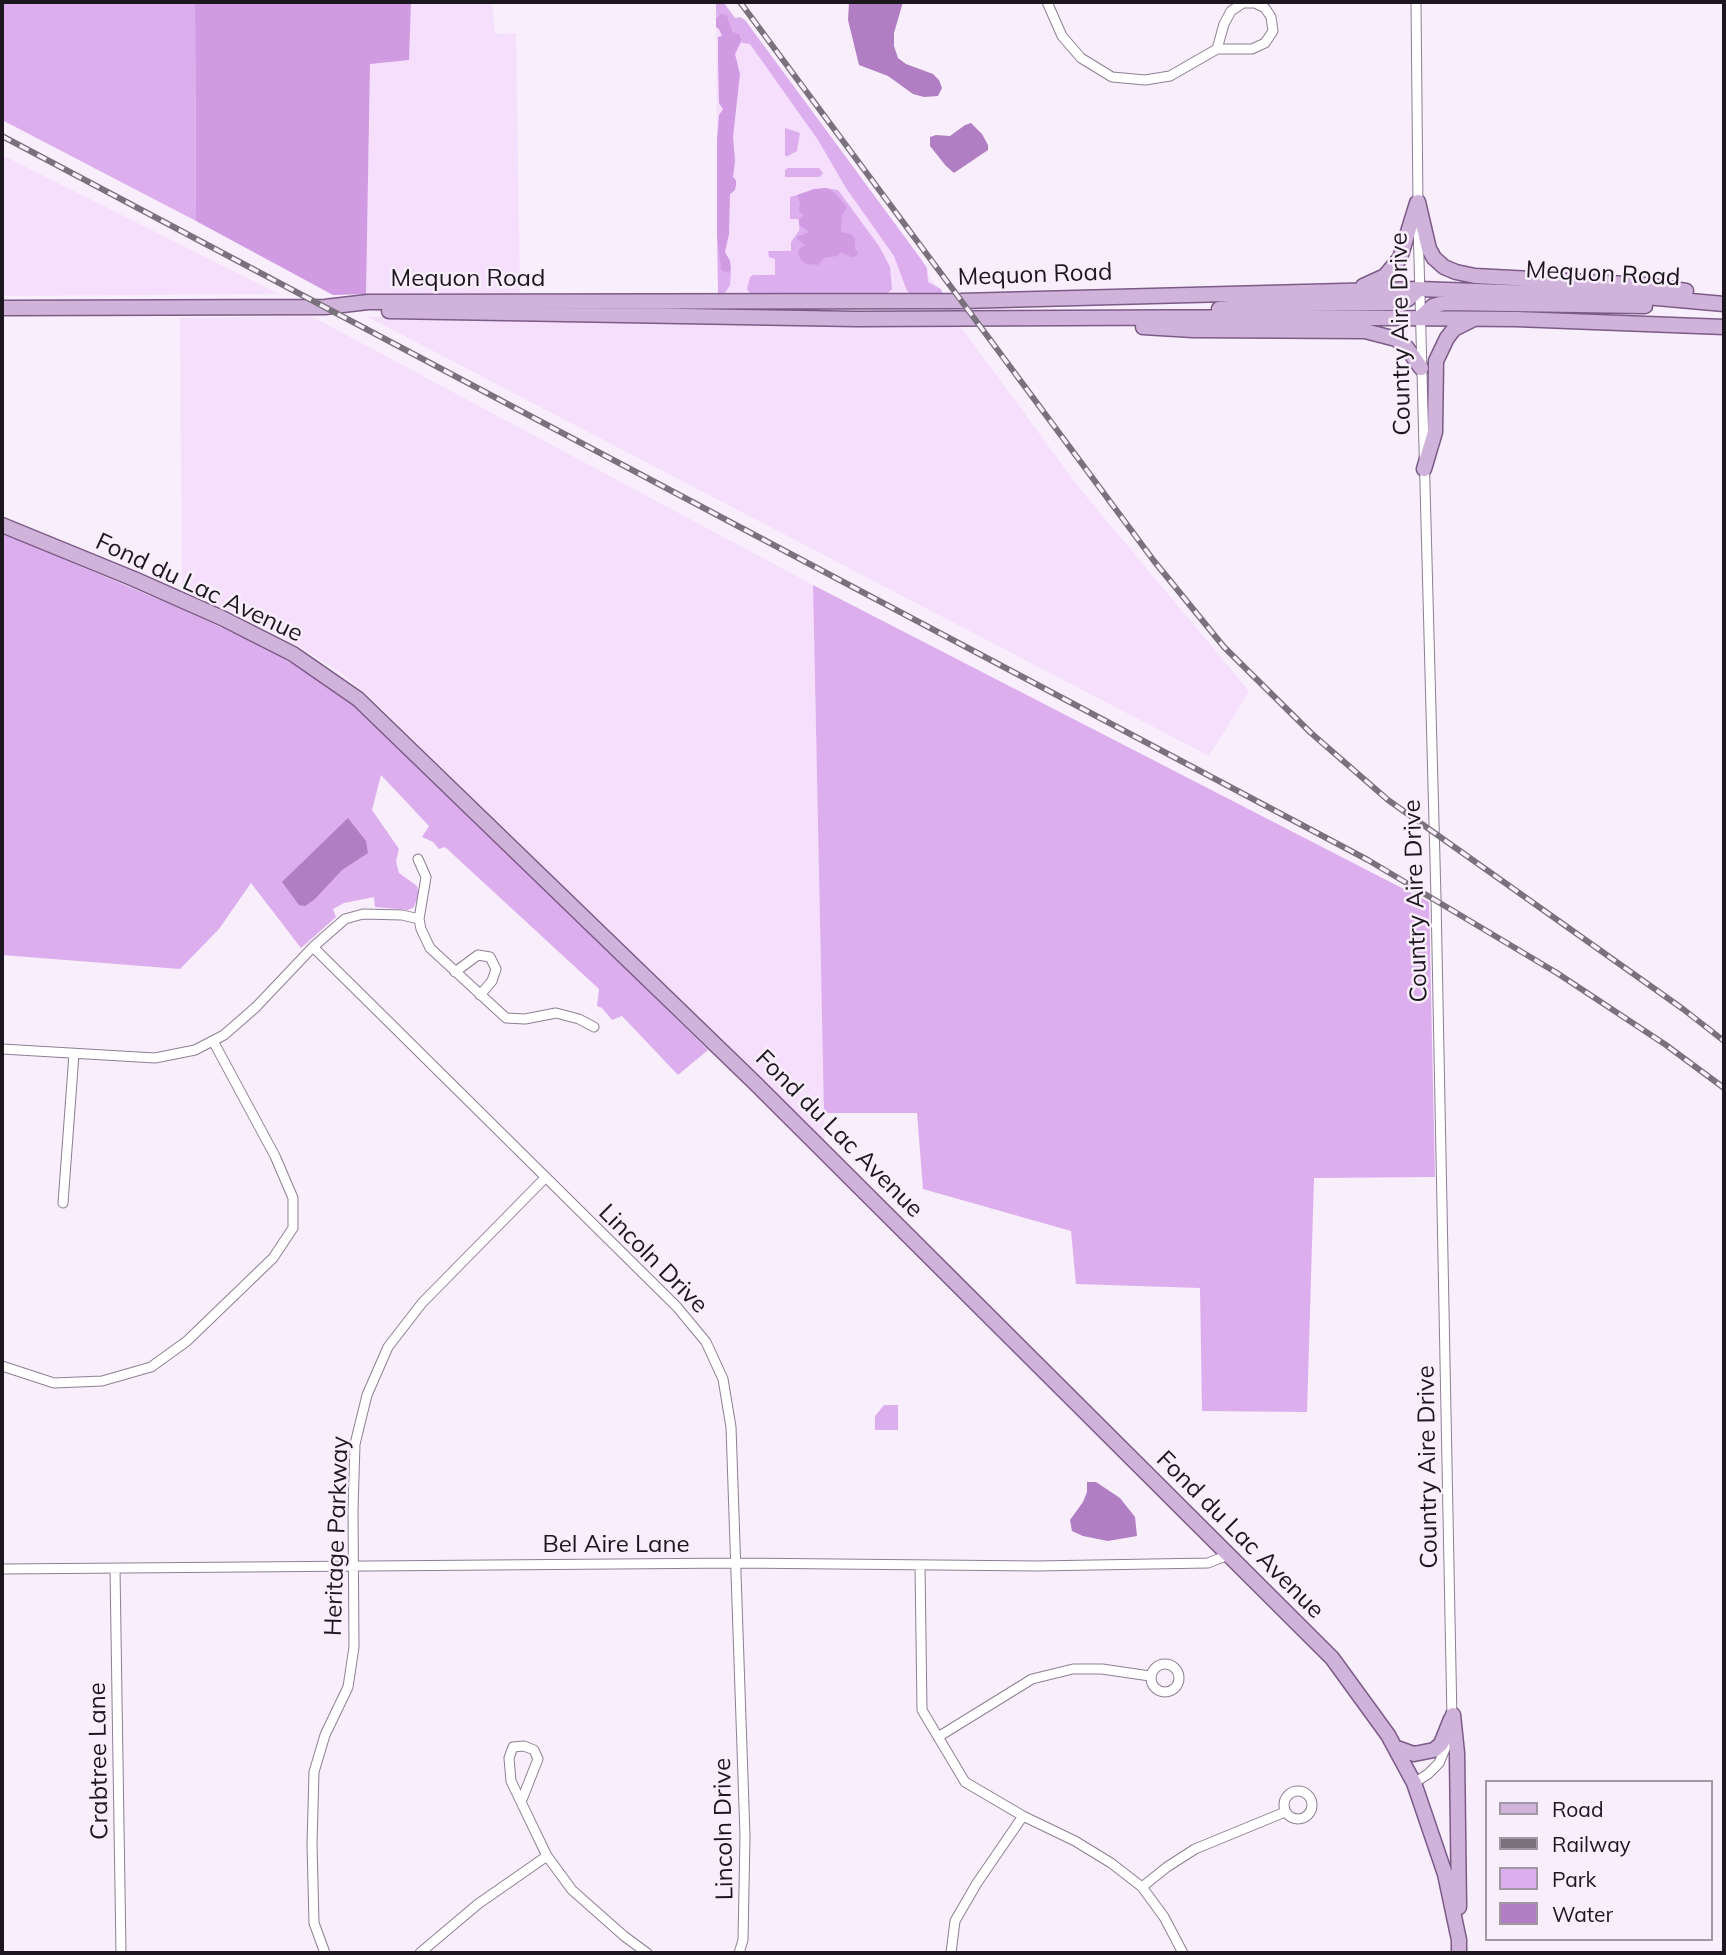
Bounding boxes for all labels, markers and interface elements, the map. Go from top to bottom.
street label: Country Aire Drive [1385,232,1417,436]
street label: Mequon Road [1525,256,1681,292]
street label: Mequon Road [957,258,1113,292]
street label: Mequon Road [391,265,545,293]
street label: Fond du Lac Avenue [91,527,307,649]
street label: Country Aire Drive [1398,799,1434,1003]
street label: Fond du Lac Avenue [749,1044,929,1224]
street label: Lincoln Drive [593,1199,713,1319]
street label: Country Aire Drive [1412,1365,1444,1569]
street label: Heritage Parkway [319,1435,355,1637]
street label: Fond du Lac Avenue [1150,1445,1330,1625]
street label: Bel Aire Lane [542,1531,690,1559]
street label: Crabtree Lane [83,1682,115,1840]
street label: Lincoln Drive [708,1758,740,1900]
legend [1484,1780,1712,1941]
text: Road [1552,1796,1603,1822]
text: Railway [1552,1831,1631,1857]
text: Park [1552,1866,1596,1892]
text: Water [1552,1901,1613,1927]

